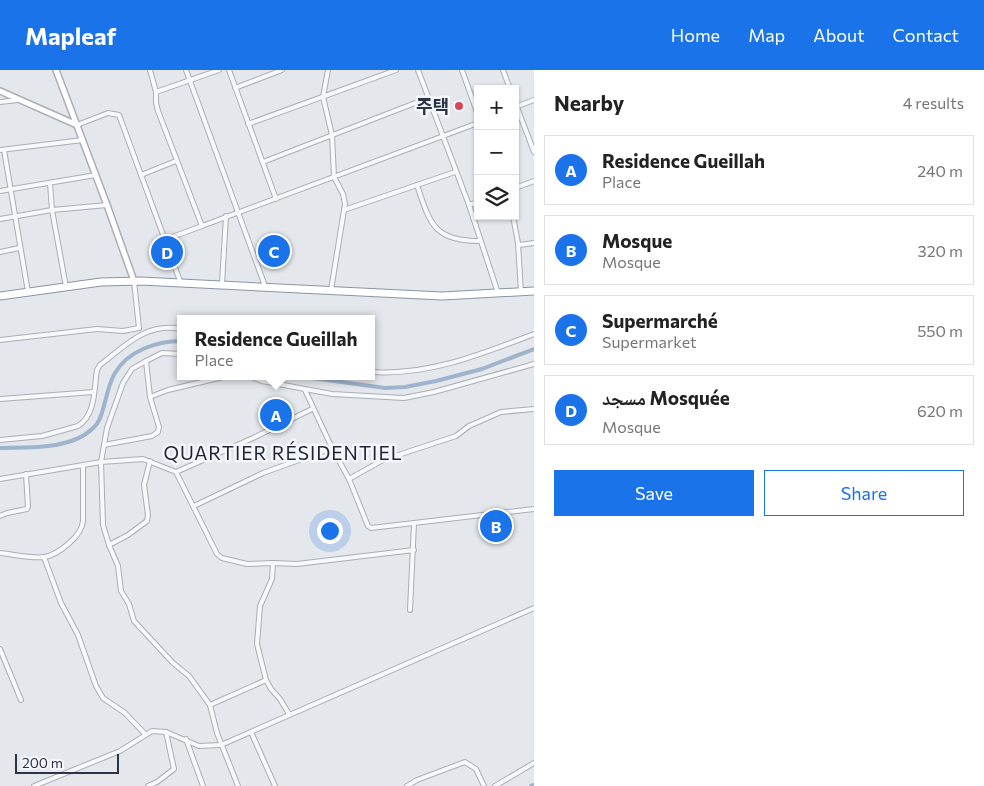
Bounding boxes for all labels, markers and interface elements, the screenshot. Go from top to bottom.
text: Mapleaf [25,21,116,50]
text: Home [671,24,720,46]
text: Map [748,24,785,46]
text: About [813,24,865,46]
text: Contact [893,24,959,46]
map controls [474,85,519,220]
button: + [474,85,519,130]
text: Nearby [554,90,624,115]
text: 4 results [903,93,964,112]
place label: 주택 [416,95,449,117]
marker: 주택 [453,100,465,112]
button: − [474,130,519,175]
text: Residence Gueillah [602,149,765,172]
text: A [565,161,577,180]
text: 240 m [917,161,963,180]
text: Place [602,172,641,191]
button: layers [474,175,519,220]
text: Mosque [602,229,672,252]
pin: C [258,232,290,270]
pin: D [151,233,183,271]
text: B [566,241,576,260]
text: 320 m [918,241,963,260]
text: Mosque [602,252,661,271]
text: Supermarché [602,309,718,332]
popup [177,315,375,380]
text: C [566,321,576,340]
text: 550 m [917,321,963,340]
text: Residence Gueillah [195,327,357,350]
text: Supermarket [602,332,697,351]
text: Place [195,350,233,369]
text: مسجد Mosquée [602,386,730,409]
pin: A [260,396,292,434]
text: D [565,401,577,420]
text: 620 m [917,401,963,420]
text: Mosque [602,417,661,436]
district label: QUARTIER RÉSIDENTIEL [163,441,403,464]
button: Save [554,470,754,516]
button: Share [764,470,964,516]
pin: B [480,507,512,545]
your location [317,518,343,544]
scale bar [15,751,119,774]
text: 200 m [22,754,63,771]

